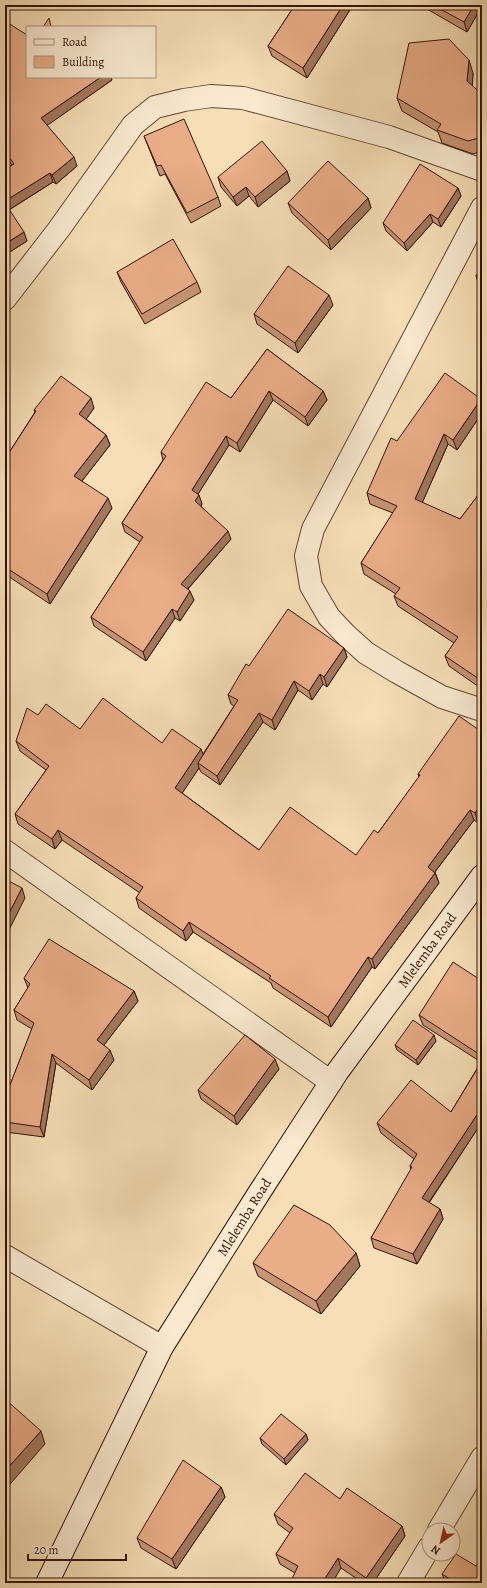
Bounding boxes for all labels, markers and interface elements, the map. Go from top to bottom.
legend [26,26,156,78]
text: Road [62,34,88,50]
text: Building [62,54,104,70]
street label: Mlelemba Road [394,909,461,992]
street label: Mlelemba Road [213,1174,276,1260]
north arrow [421,1522,461,1562]
scale bar [28,1536,126,1562]
text: N [428,1541,443,1558]
text: 20 m [34,1542,58,1558]

